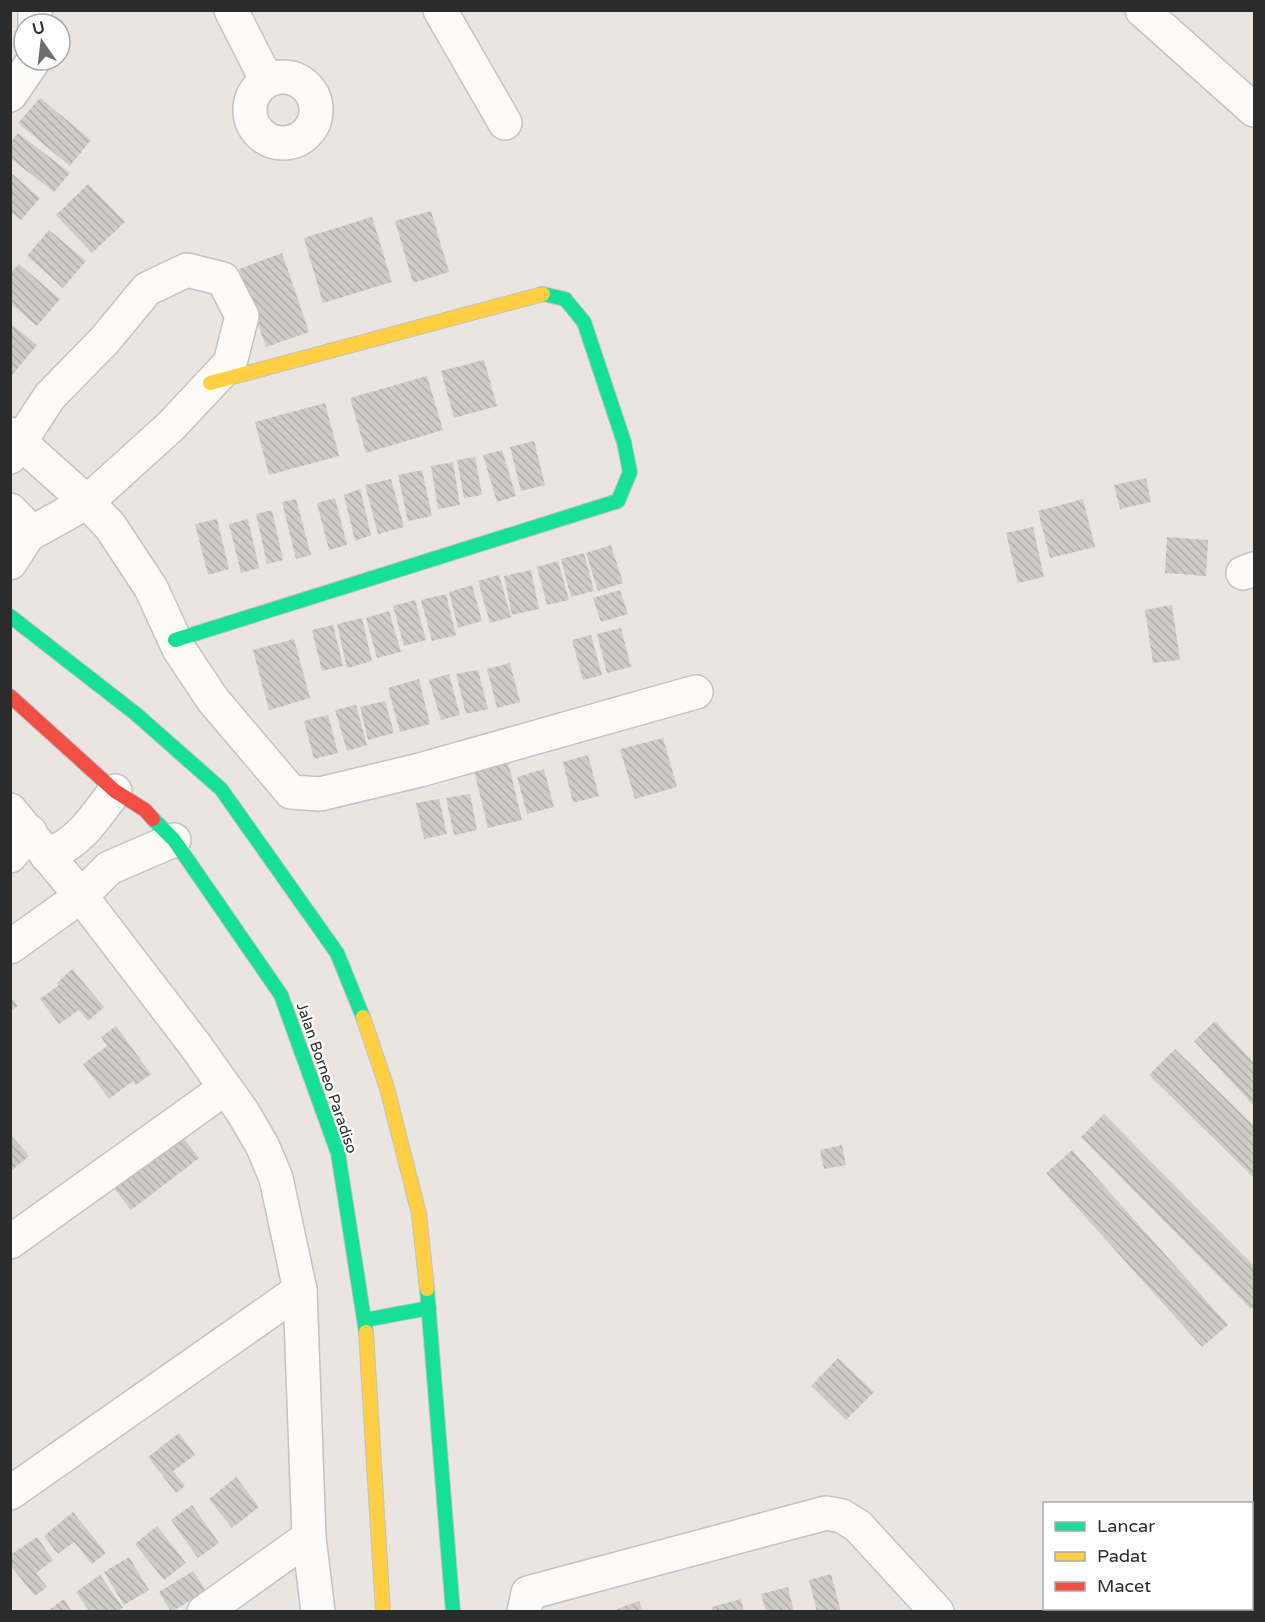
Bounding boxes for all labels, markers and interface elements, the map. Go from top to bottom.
north arrow [12,12,72,72]
text: U [30,17,47,40]
street label: Jalan Borneo Paradiso [293,1000,361,1156]
legend [1043,1502,1253,1610]
text: Lancar [1097,1515,1155,1537]
text: Padat [1097,1545,1147,1567]
text: Macet [1097,1575,1151,1597]

